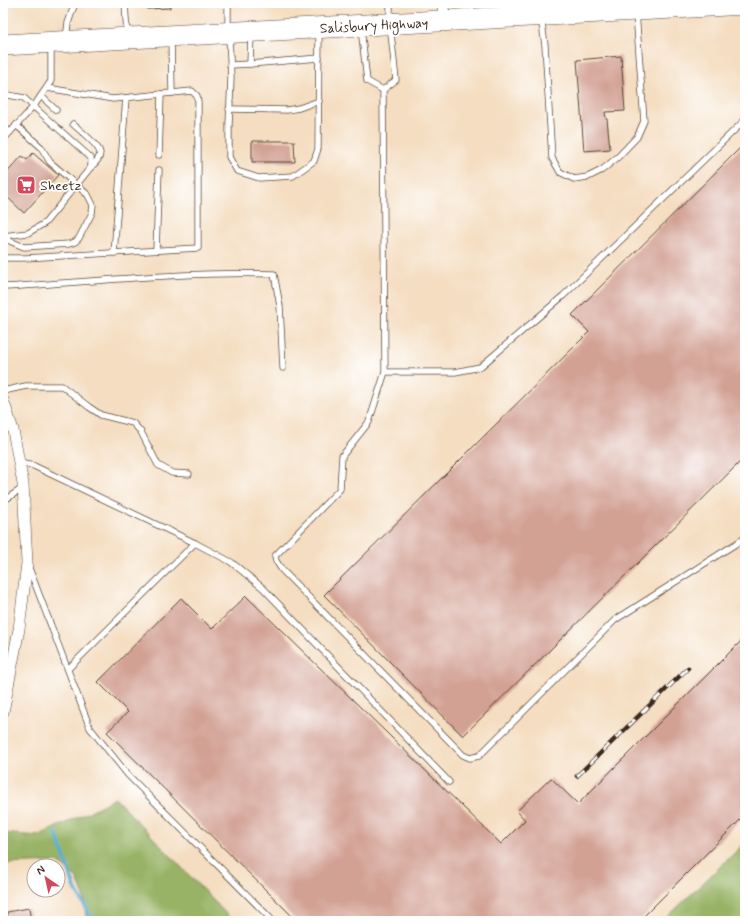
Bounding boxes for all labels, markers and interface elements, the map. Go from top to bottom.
street label: Salisbury Highway [319,14,429,39]
supermarket icon: Sheetz [15,174,37,196]
place label: Sheetz [40,177,82,195]
north arrow [26,858,66,898]
text: N [34,863,48,878]

